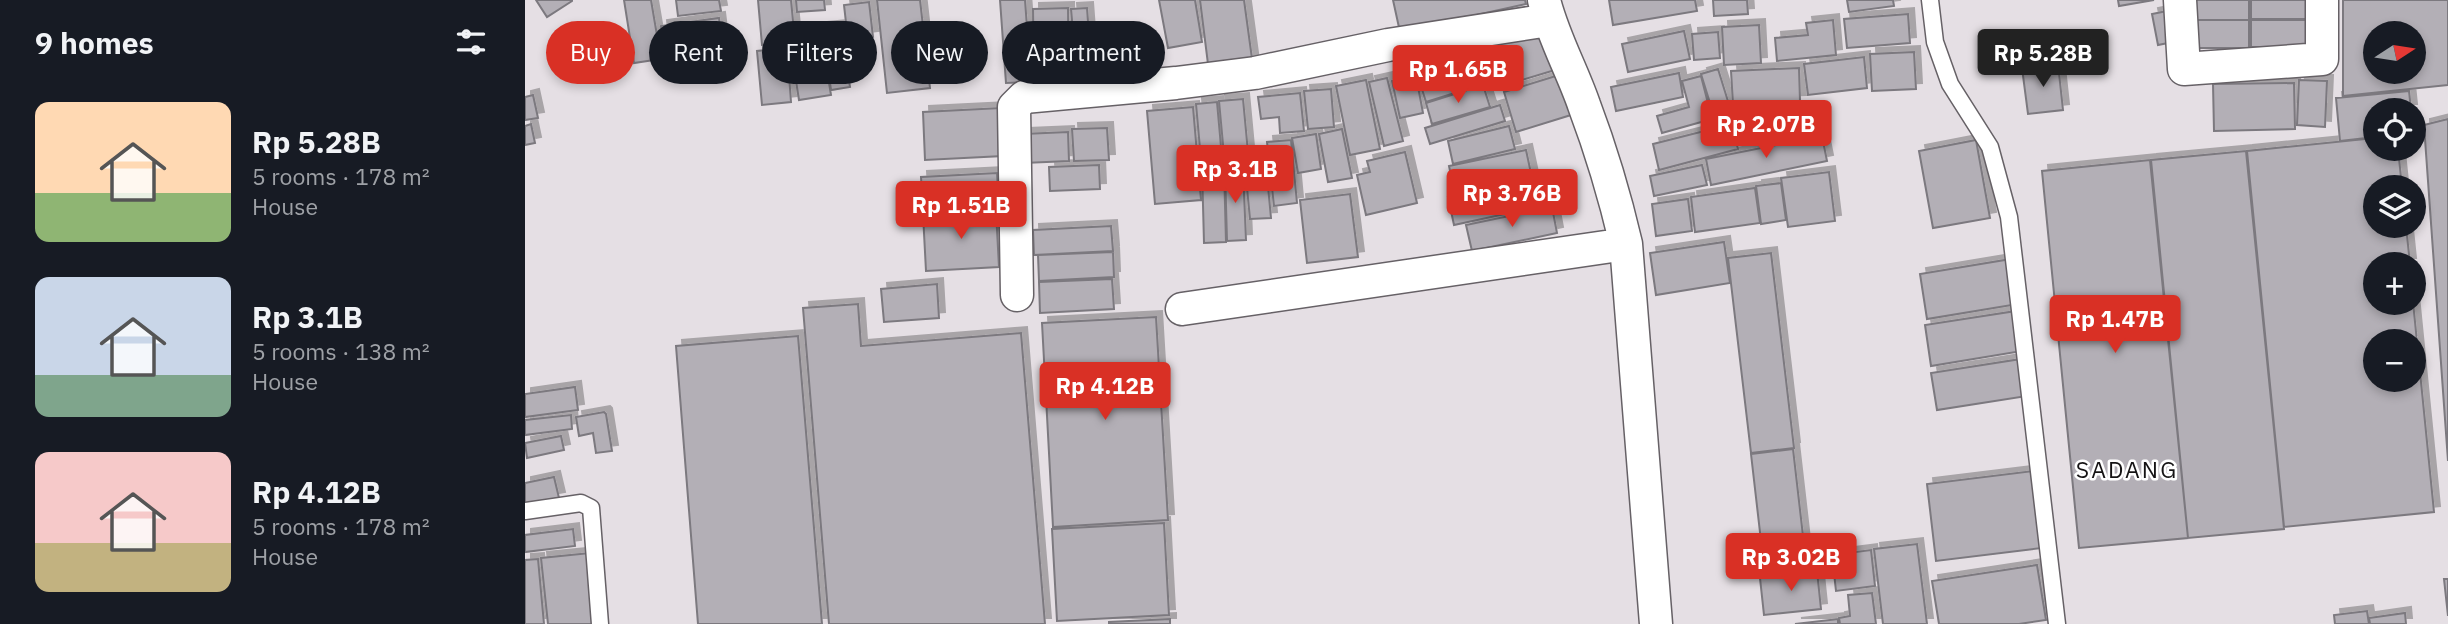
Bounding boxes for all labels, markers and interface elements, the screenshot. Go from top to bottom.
chip: Buy [546,21,635,84]
chip: Rent [649,21,748,84]
chip: Filters [762,21,877,84]
chip: New [891,21,988,84]
chip: Apartment [1002,21,1165,84]
north arrow [2363,21,2425,84]
map controls [2363,21,2426,392]
text: 9 homes [35,23,154,62]
icon: filters [452,23,490,61]
pin: Rp 5.28B [1971,29,2115,89]
text: Rp 5.28B [1994,37,2092,67]
pin: Rp 1.65B [1386,46,1530,105]
text: Rp 1.65B [1409,53,1507,83]
button: locate [2363,98,2426,161]
pin: Rp 2.07B [1694,100,1838,160]
text: Rp 2.07B [1717,108,1815,138]
text: Rp 5.28B [252,122,381,161]
icon: home [91,130,175,214]
pin: Rp 3.1B [1170,146,1300,205]
text: Rp 3.1B [1193,153,1278,183]
text: 5 rooms · 178 m² [252,161,430,191]
pin: Rp 3.76B [1440,170,1584,229]
button: layers [2363,175,2426,238]
text: Rp 3.76B [1463,177,1561,207]
pin: Rp 1.51B [889,182,1033,241]
text: Rp 1.51B [912,189,1010,219]
text: House [252,191,318,221]
button: + [2363,252,2426,315]
pin: Rp 1.47B [2043,296,2187,355]
text: Rp 3.1B [252,297,363,336]
text: Rp 1.47B [2066,303,2164,333]
icon: home [91,305,175,389]
button: − [2363,329,2426,392]
text: 5 rooms · 138 m² [252,336,430,366]
pin: Rp 4.12B [1033,362,1177,422]
text: House [252,366,318,396]
text: Rp 4.12B [1056,370,1154,400]
district label: SADANG [2076,454,2178,484]
text: Rp 4.12B [252,472,381,511]
icon: home [91,480,175,564]
text: 5 rooms · 178 m² [252,511,430,541]
pin: Rp 3.02B [1719,534,1863,593]
text: House [252,541,318,571]
text: Rp 3.02B [1742,541,1840,571]

